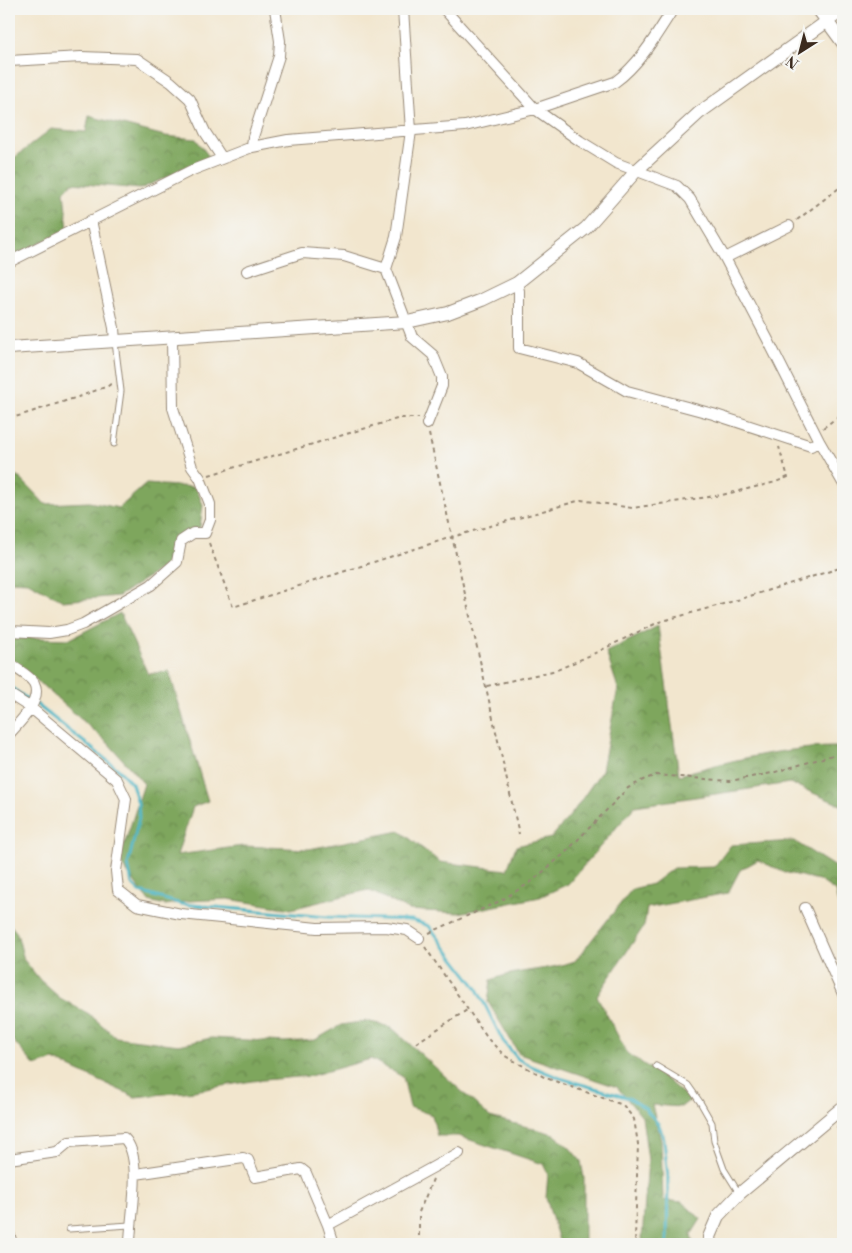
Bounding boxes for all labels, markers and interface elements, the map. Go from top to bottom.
north arrow [774,28,824,78]
text: N [783,51,803,72]

